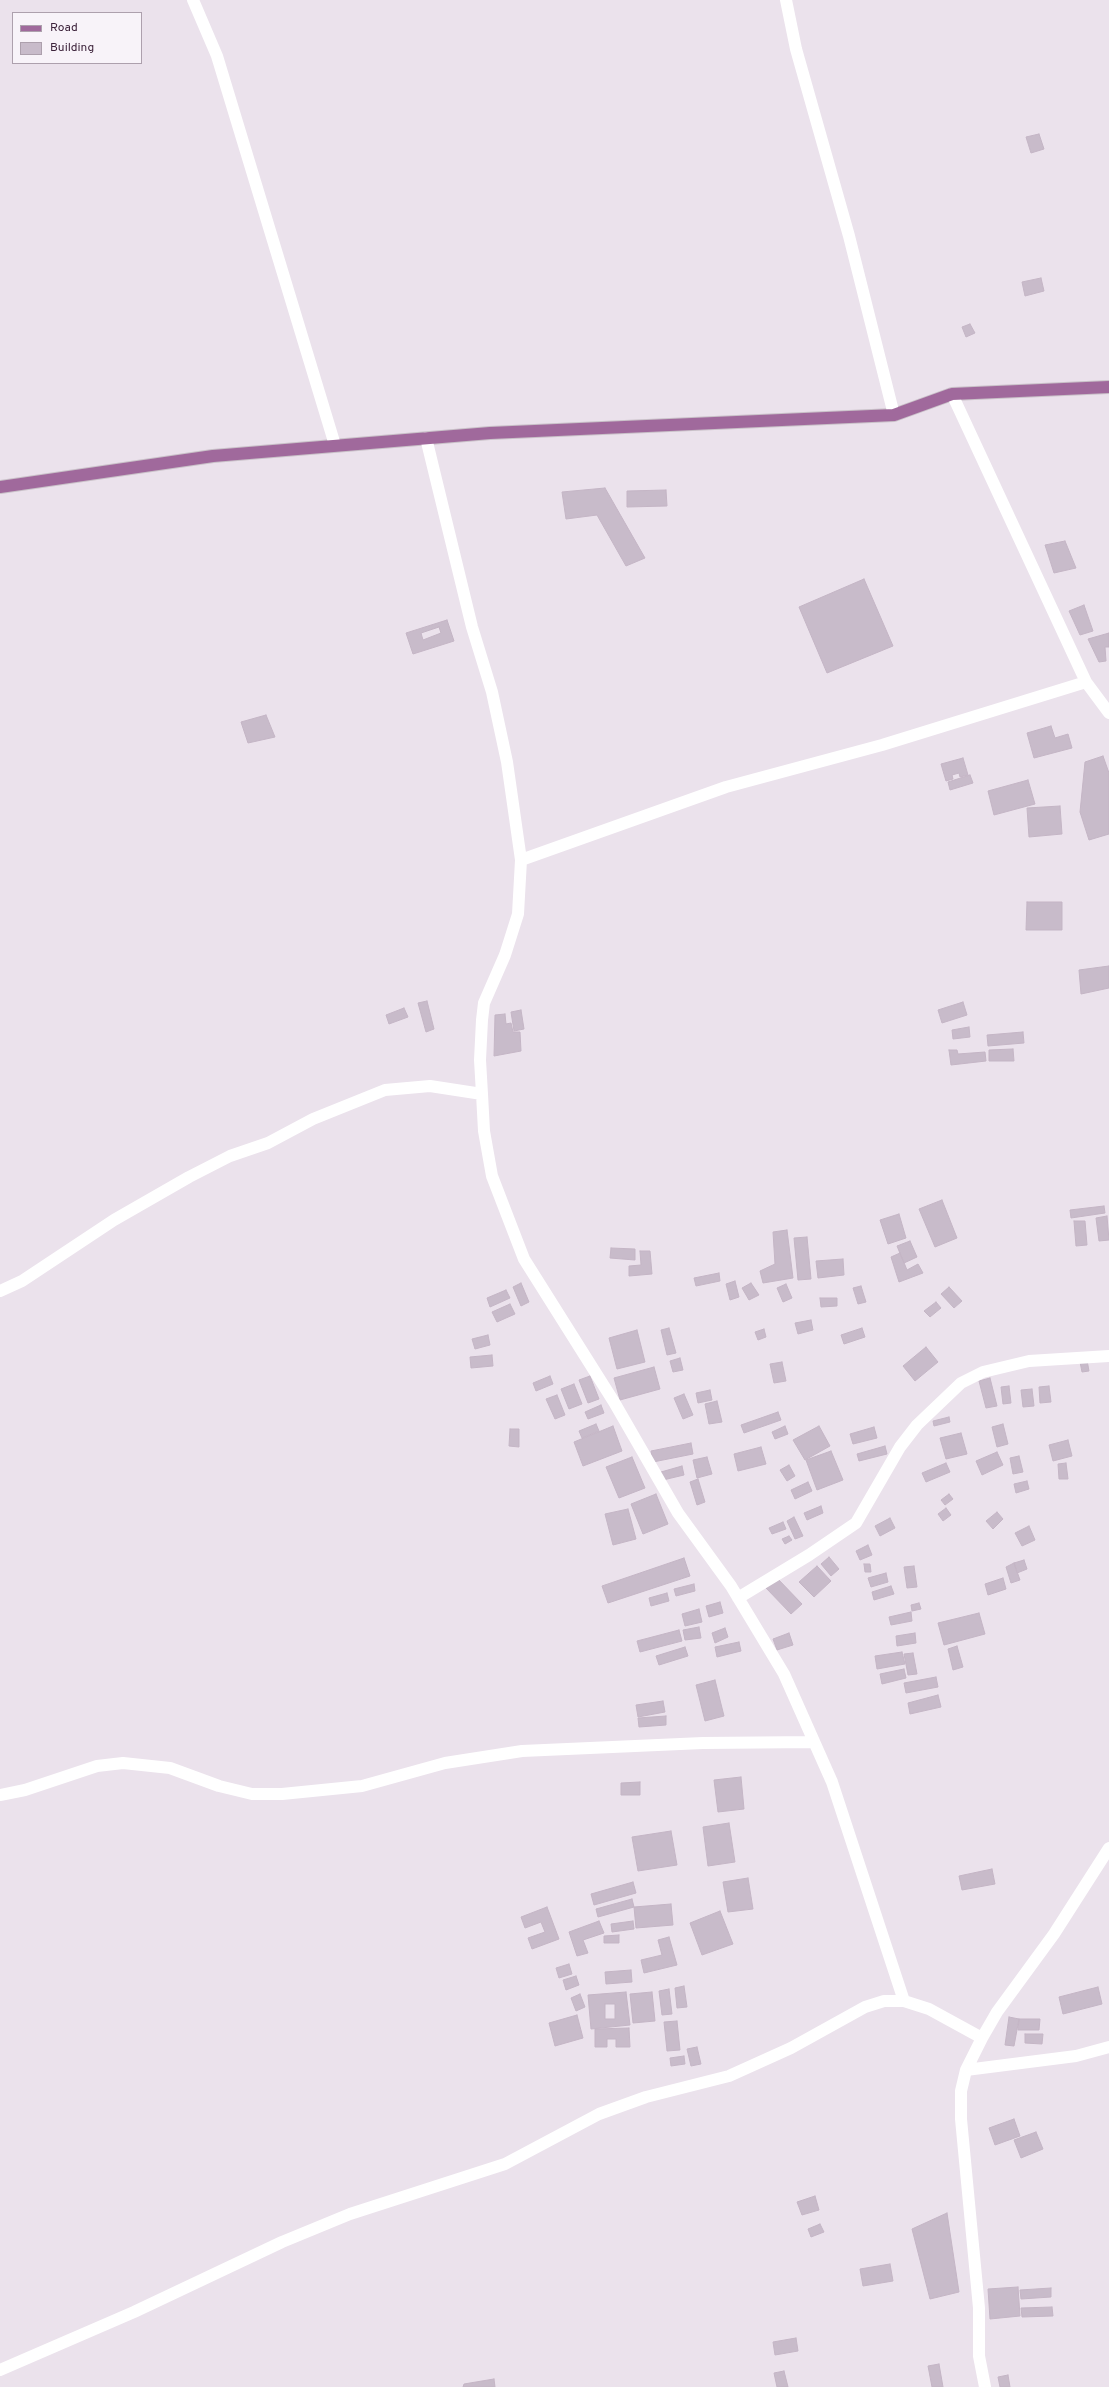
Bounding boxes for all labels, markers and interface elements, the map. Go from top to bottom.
legend [12,12,142,64]
text: Road [50,20,78,36]
text: Building [50,40,94,56]

